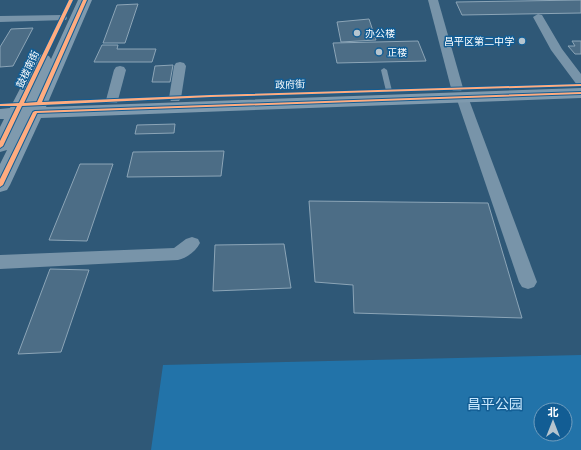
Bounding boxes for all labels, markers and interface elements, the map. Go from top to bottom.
place label: 办公楼 [365,27,395,39]
marker: 办公楼 [352,28,362,38]
place label: 昌平区第二中学 [444,35,514,47]
marker: 昌平区第二中学 [517,36,527,46]
place label: 正楼 [387,46,407,58]
marker: 正楼 [374,47,384,57]
street label: 鼓楼南街 [13,48,41,90]
street label: 政府街 [275,77,305,91]
park label: 昌平公园 [467,395,523,412]
north arrow [533,402,573,442]
text: 北 [548,405,559,418]

